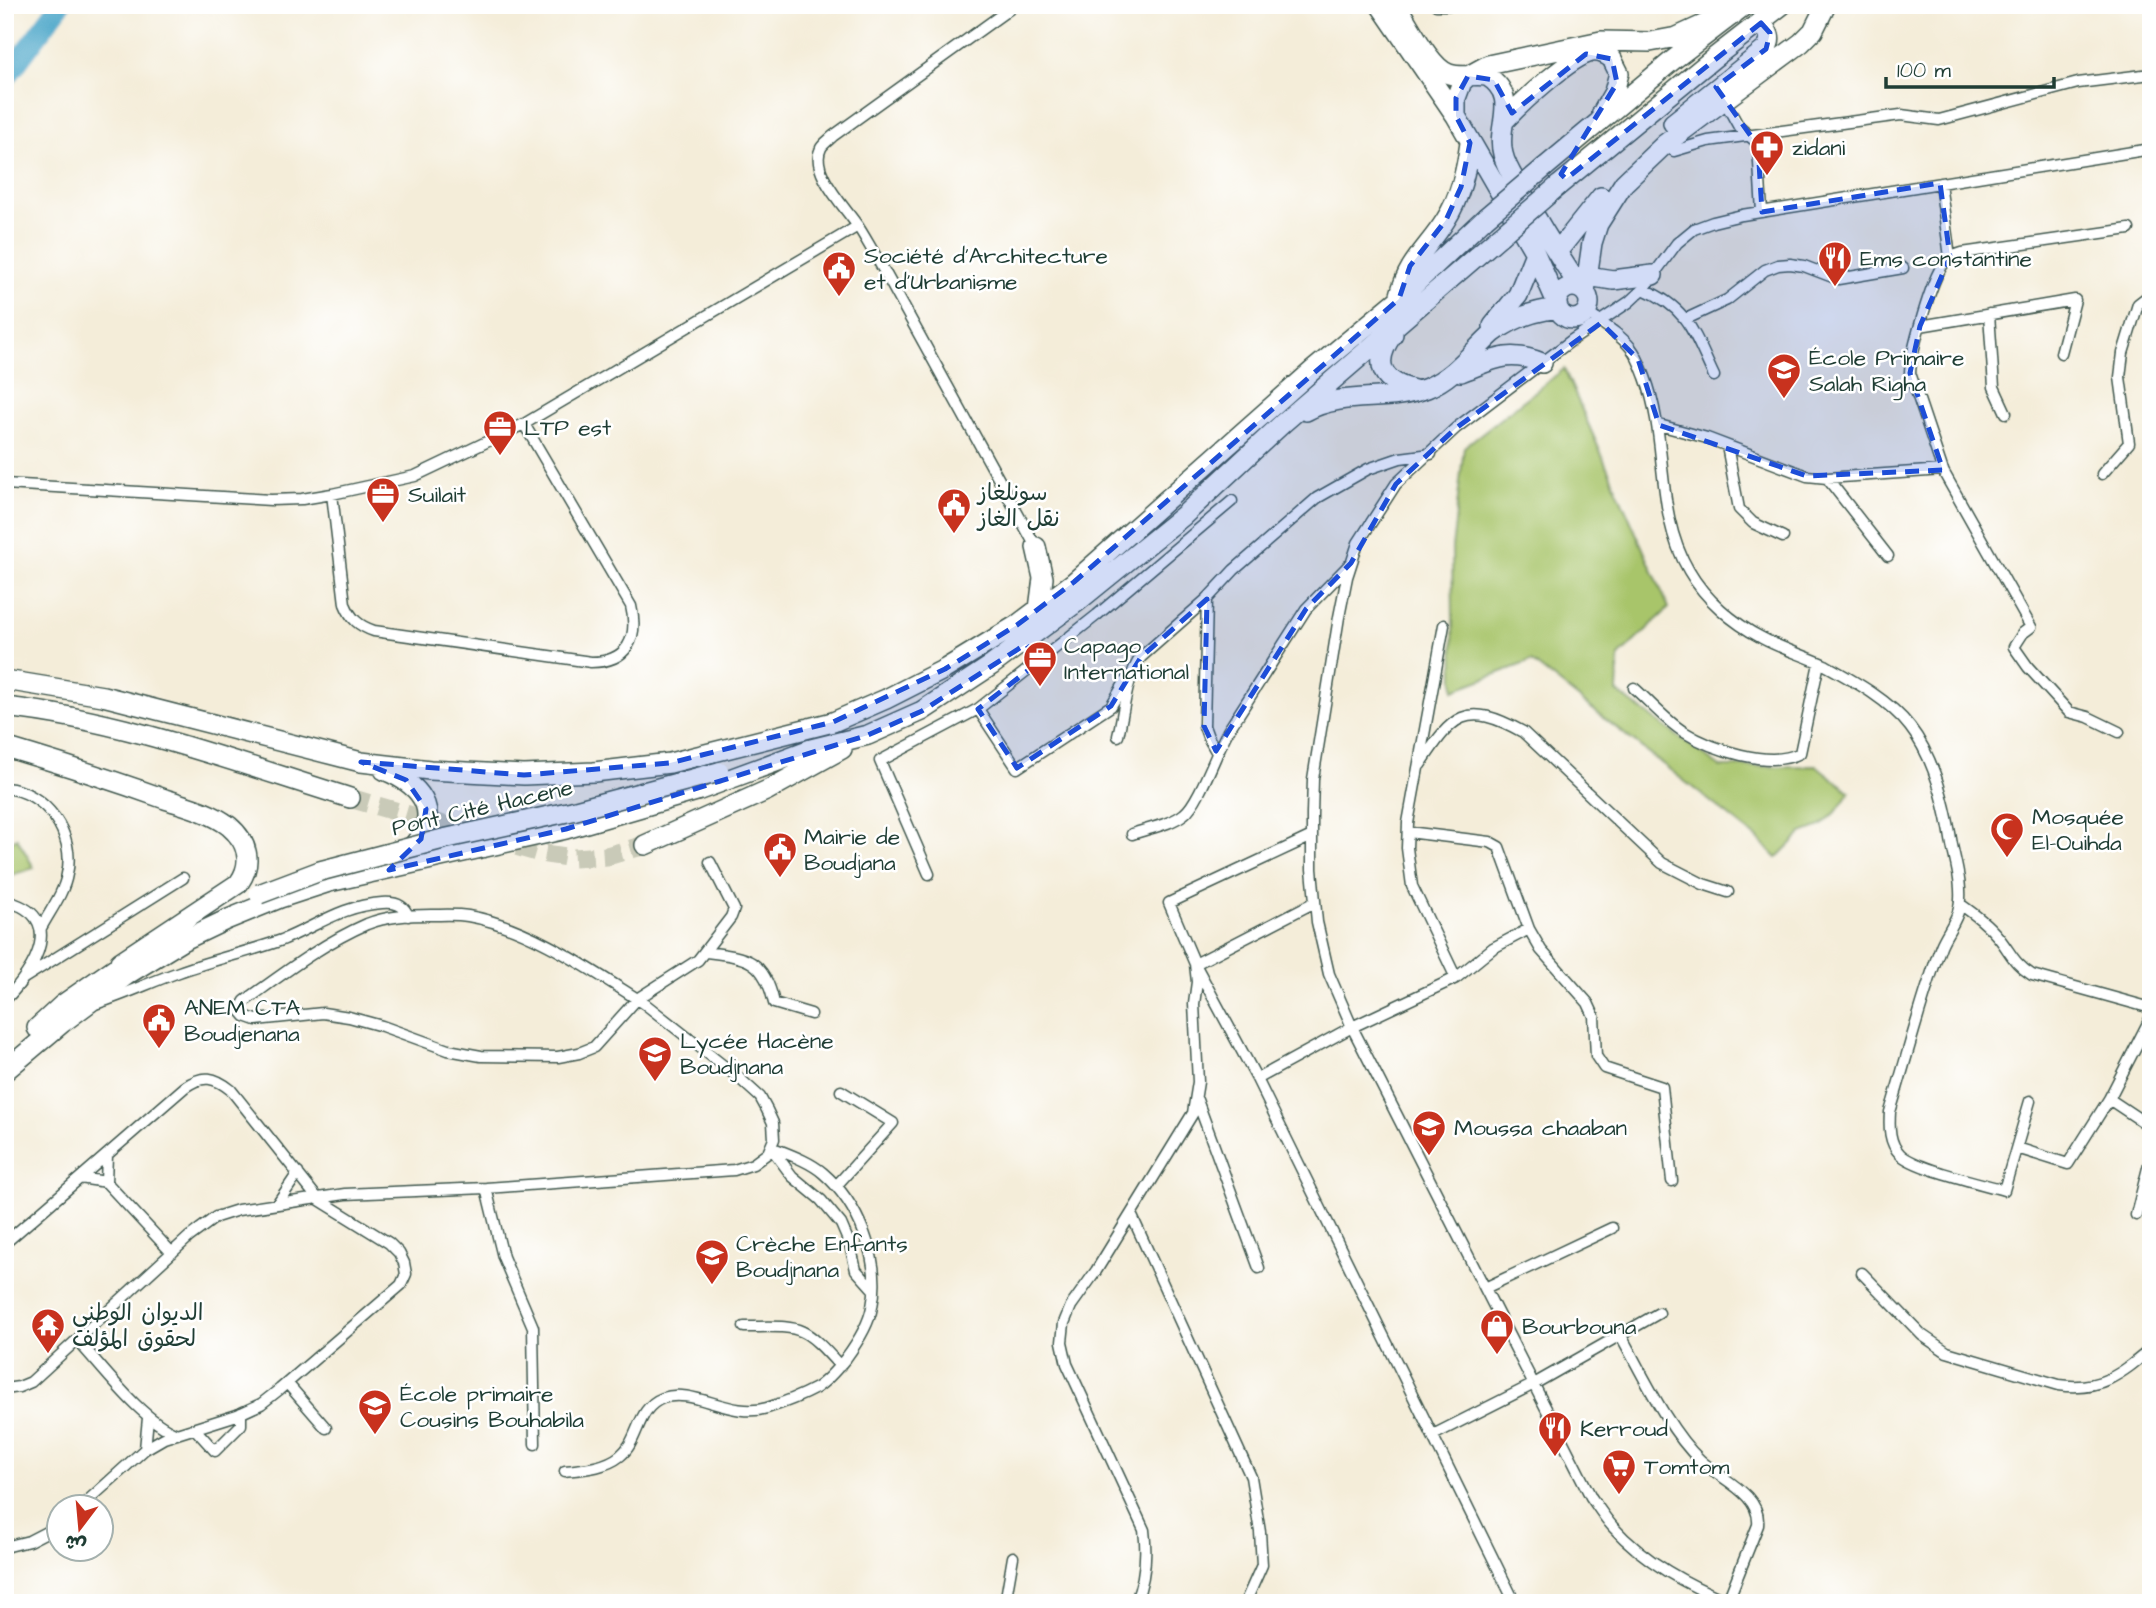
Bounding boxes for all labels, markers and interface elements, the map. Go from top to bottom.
scale bar [1886,46,2054,90]
text: 100 m [1897,56,1952,85]
pharmacy icon: zidani [1748,128,1786,177]
place label: zidani [1792,132,1846,164]
restaurant icon: Ems constantine [1816,239,1854,288]
place label: Société d'Architecture et d'Urbanisme [864,240,1108,298]
place label: Ems constantine [1860,243,2032,275]
public building icon: Société d'Architecture et d'Urbanisme [820,249,858,298]
place label: École Primaire Salah Righa [1809,342,1964,401]
school or university icon: École Primaire Salah Righa [1765,351,1803,400]
office icon: LTP est [481,408,519,457]
place label: LTP est [524,412,612,444]
office icon: Suilait [364,475,402,524]
place label: سونلغاز نقل الغاز [976,477,1060,535]
place label: Suilait [408,479,467,511]
public building icon: سونلغاز نقل الغاز [935,486,973,535]
place label: Capago International [1064,630,1189,688]
office icon: Capago International [1021,639,1059,688]
street label: Pont Cité Hacene [389,772,576,844]
place label: Mosquée El-Ouihda [2032,801,2124,859]
mosque icon: Mosquée El-Ouihda [1988,810,2026,859]
place label: Mairie de Boudjana [804,821,900,879]
public building icon: Mairie de Boudjana [761,830,799,879]
place label: ANEM CTA Boudjenana [184,992,301,1050]
public building icon: ANEM CTA Boudjenana [140,1001,178,1050]
place label: Lycée Hacène Boudjnana [680,1025,834,1083]
school or university icon: Lycée Hacène Boudjnana [636,1034,674,1083]
school or university icon: Moussa chaaban [1410,1108,1448,1157]
place label: Moussa chaaban [1454,1112,1627,1144]
place label: Crèche Enfants Boudjnana [736,1228,908,1286]
school or university icon: Crèche Enfants Boudjnana [693,1237,731,1286]
place label: الديوان الوطني لحقوق المؤلف [72,1297,203,1355]
temple icon: الديوان الوطني لحقوق المؤلف [29,1306,67,1355]
shop icon: Bourbouna [1478,1307,1516,1356]
place label: Bourbouna [1522,1311,1637,1343]
place label: École primaire Cousins Bouhabila [400,1378,584,1436]
school or university icon: École primaire Cousins Bouhabila [356,1387,394,1436]
restaurant icon: Kerroud [1536,1409,1574,1458]
place label: Kerroud [1580,1413,1668,1445]
supermarket icon: Tomtom [1600,1447,1638,1496]
place label: Tomtom [1644,1451,1729,1483]
north arrow [46,1492,116,1562]
text: ش [62,1527,89,1559]

